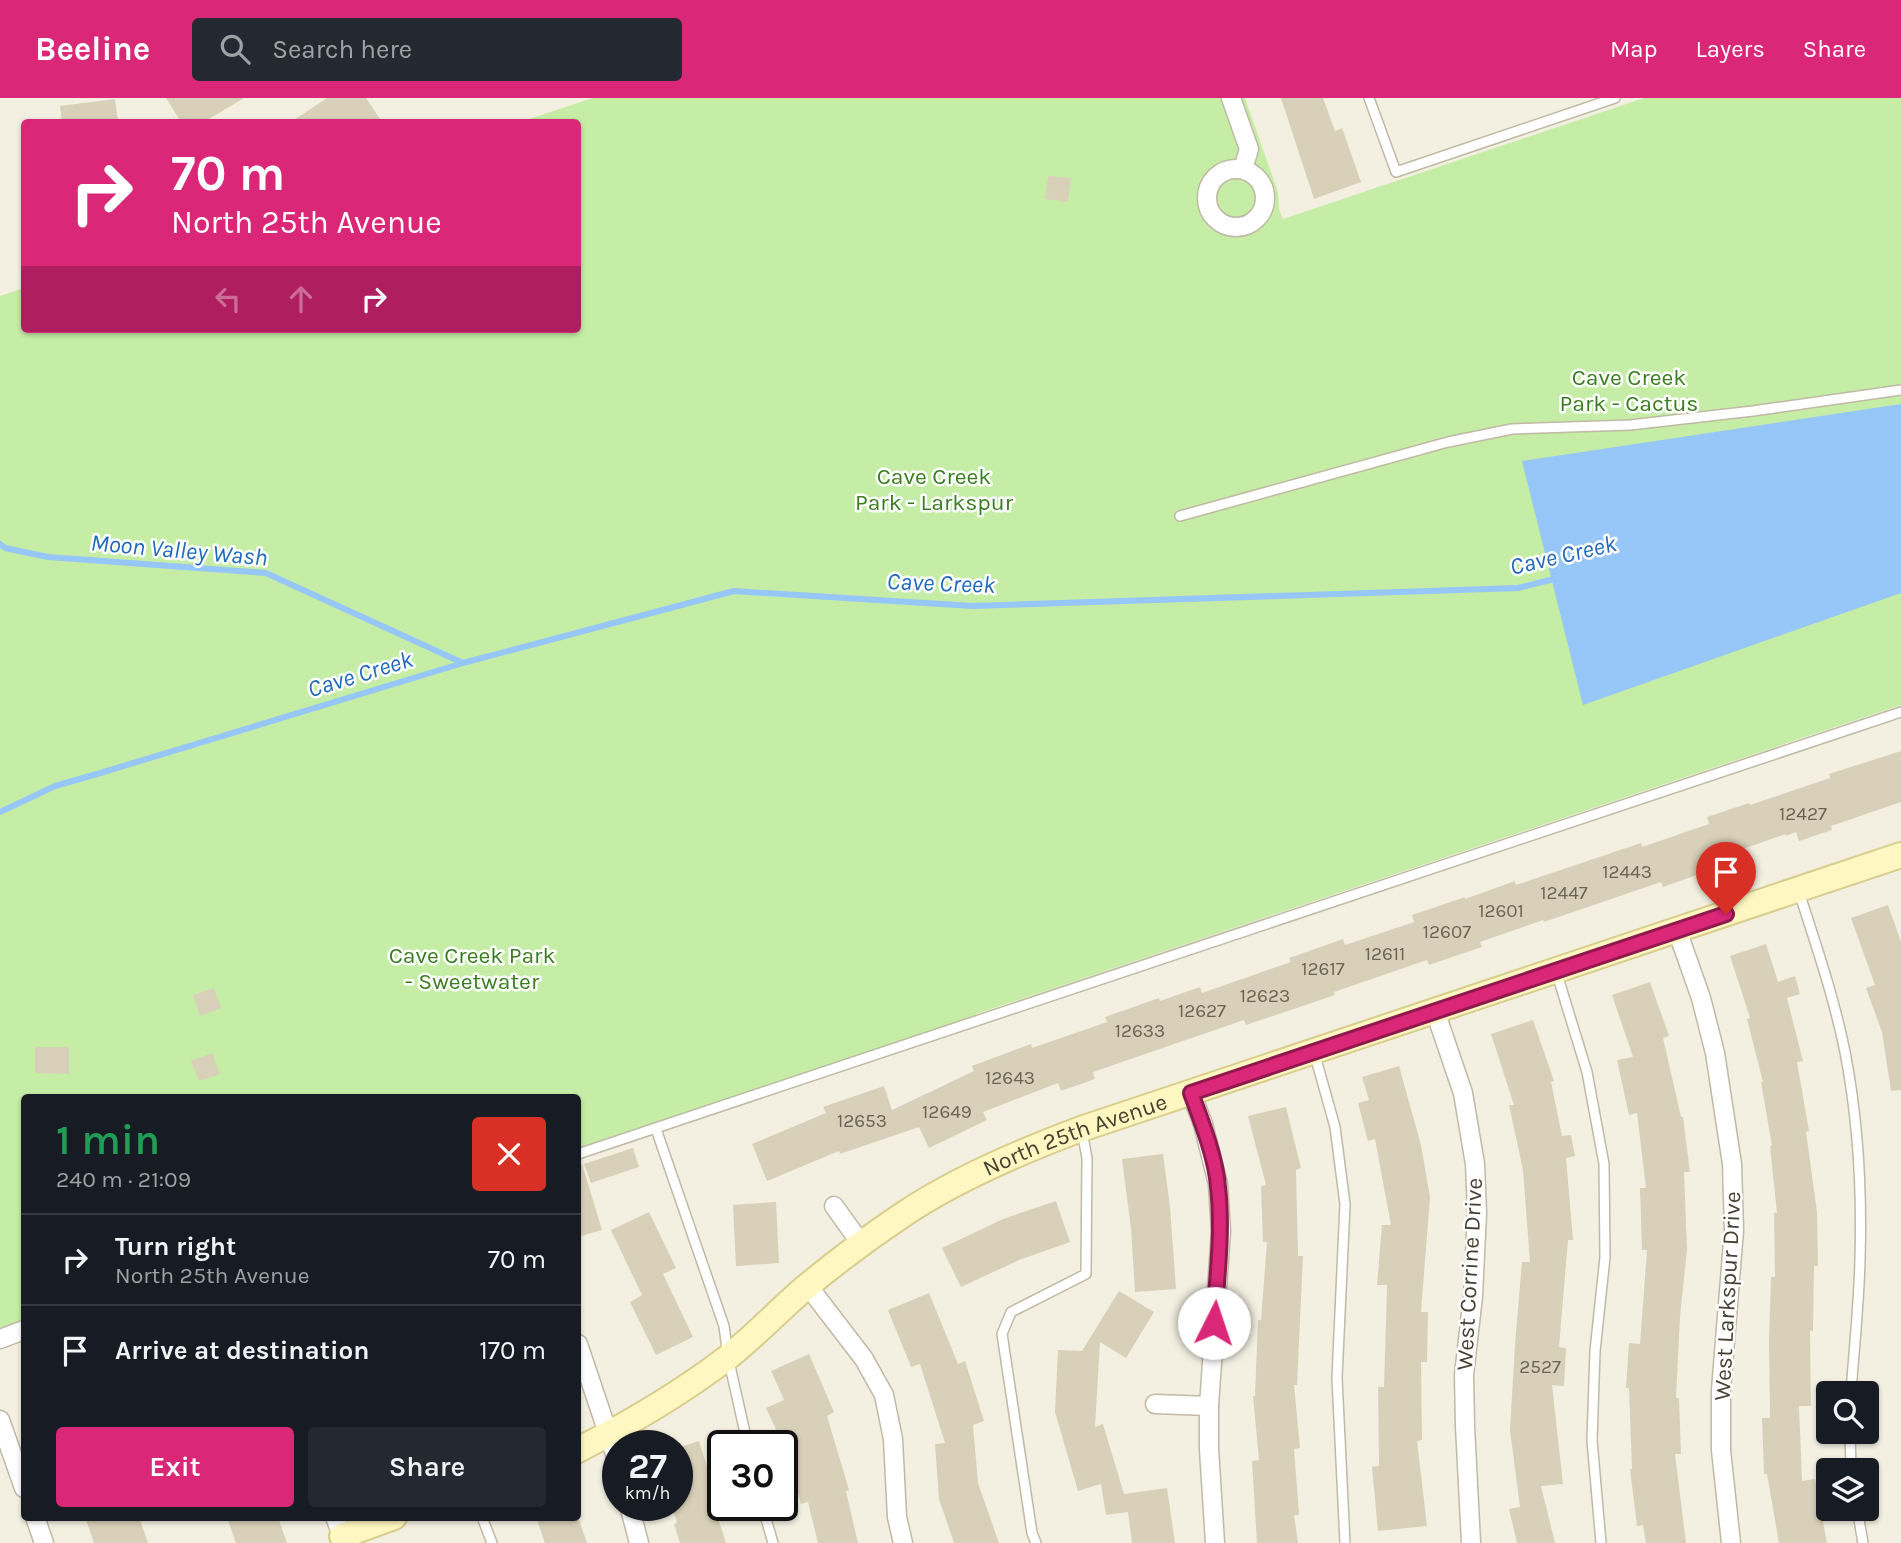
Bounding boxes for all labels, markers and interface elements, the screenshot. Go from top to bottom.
search box [192,18,682,81]
text: Beeline [35,30,150,68]
icon: search [216,30,254,68]
text: Search here [272,34,412,65]
text: Map [1610,35,1658,63]
text: Layers [1696,35,1765,63]
text: Share [1803,35,1866,63]
text: 70 m [171,145,285,202]
icon: right [56,147,147,238]
text: North 25th Avenue [171,204,442,241]
icon: left [209,280,247,318]
icon: ahead [282,280,320,318]
icon: right [355,280,393,318]
park label: Cave Creek Park - Cactus [1560,364,1698,417]
park label: Cave Creek Park - Larkspur [855,463,1014,516]
water label: Moon Valley Wash [89,528,269,572]
water label: Cave Creek [1507,529,1620,581]
water label: Cave Creek [886,567,996,599]
water label: Cave Creek [304,645,417,703]
house number: 12427 [1779,803,1827,825]
pin [1696,842,1756,914]
icon: arrive [1707,853,1745,891]
house number: 12443 [1602,861,1652,883]
house number: 12447 [1540,882,1588,904]
house number: 12601 [1478,900,1524,922]
house number: 12607 [1423,921,1471,943]
park label: Cave Creek Park - Sweetwater [389,942,555,995]
house number: 12611 [1365,943,1405,965]
house number: 12617 [1301,958,1345,980]
house number: 12623 [1240,985,1290,1007]
house number: 12627 [1178,1000,1226,1022]
house number: 12633 [1115,1020,1165,1042]
house number: 12643 [985,1067,1035,1089]
street label: North 25th Avenue [979,1088,1171,1182]
house number: 12649 [922,1101,972,1123]
house number: 12653 [837,1110,887,1132]
text: 1 min [56,1115,160,1165]
button: close [472,1117,546,1191]
text: 240 m · 21:09 [56,1166,191,1193]
street label: West Corrine Drive [1451,1177,1488,1371]
street label: West Larkspur Drive [1709,1191,1746,1401]
text: Turn right [115,1231,236,1262]
icon: right [56,1241,94,1279]
text: 70 m [488,1244,546,1275]
text: North 25th Avenue [115,1262,310,1289]
position arrow [1177,1286,1251,1360]
icon: arrive [56,1332,94,1370]
text: Arrive at destination [115,1335,369,1366]
text: 170 m [479,1335,546,1366]
house number: 2527 [1519,1356,1561,1378]
map controls [1816,1381,1879,1521]
button: search [1816,1381,1879,1444]
button: Exit [56,1427,294,1507]
button: Share [308,1427,546,1507]
speed limit sign: 30 [707,1430,798,1521]
text: 27 [628,1446,667,1487]
button: layers [1816,1458,1879,1521]
text: km/h [625,1482,670,1504]

